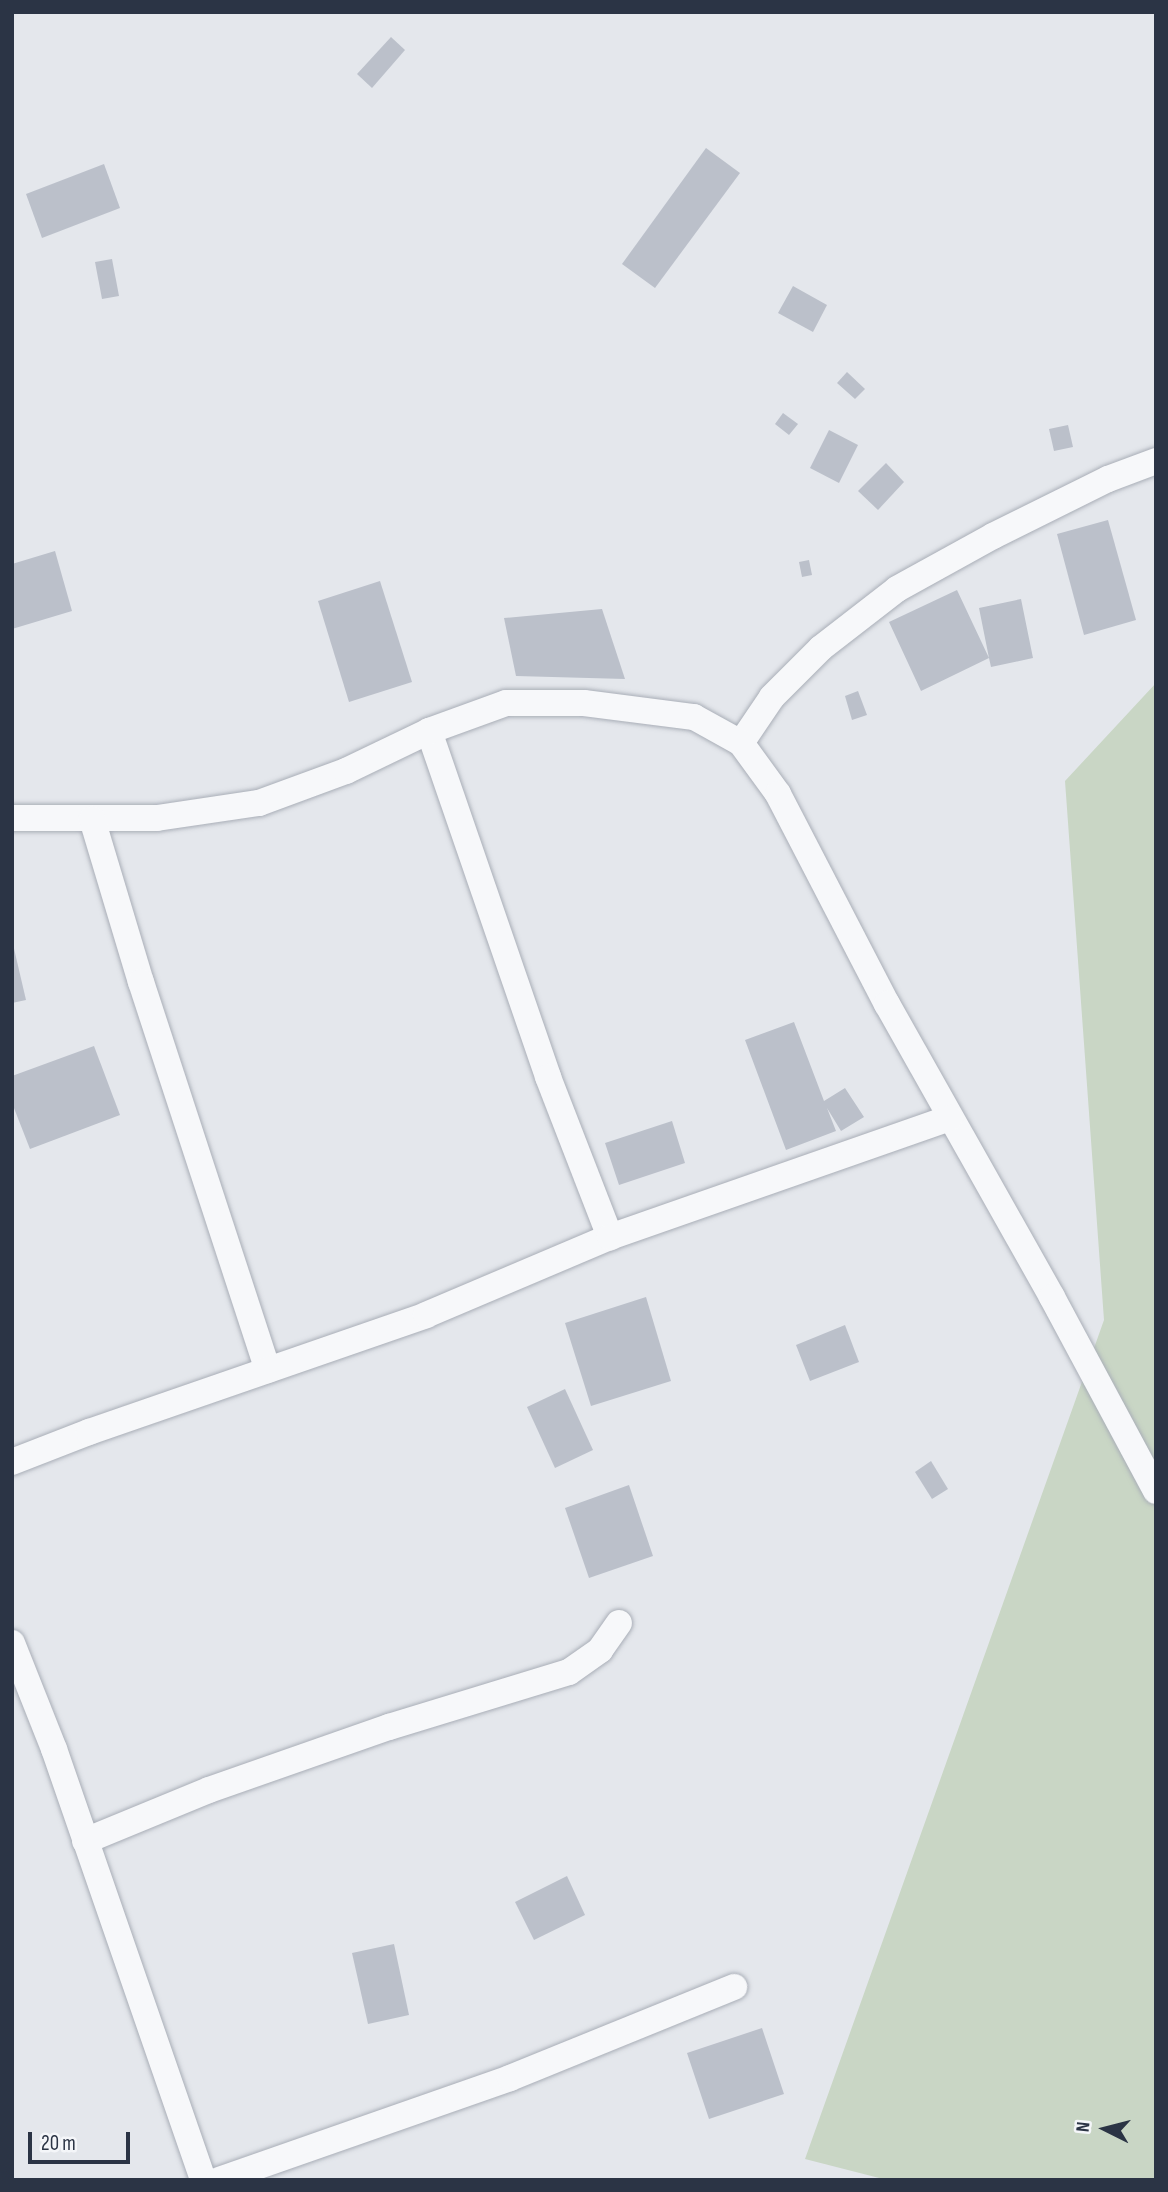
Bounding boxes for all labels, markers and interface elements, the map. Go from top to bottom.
north arrow [1070,2094,1140,2164]
scale bar [32,2118,133,2162]
text: N [1072,2121,1096,2133]
text: 20 m [41,2131,76,2156]

